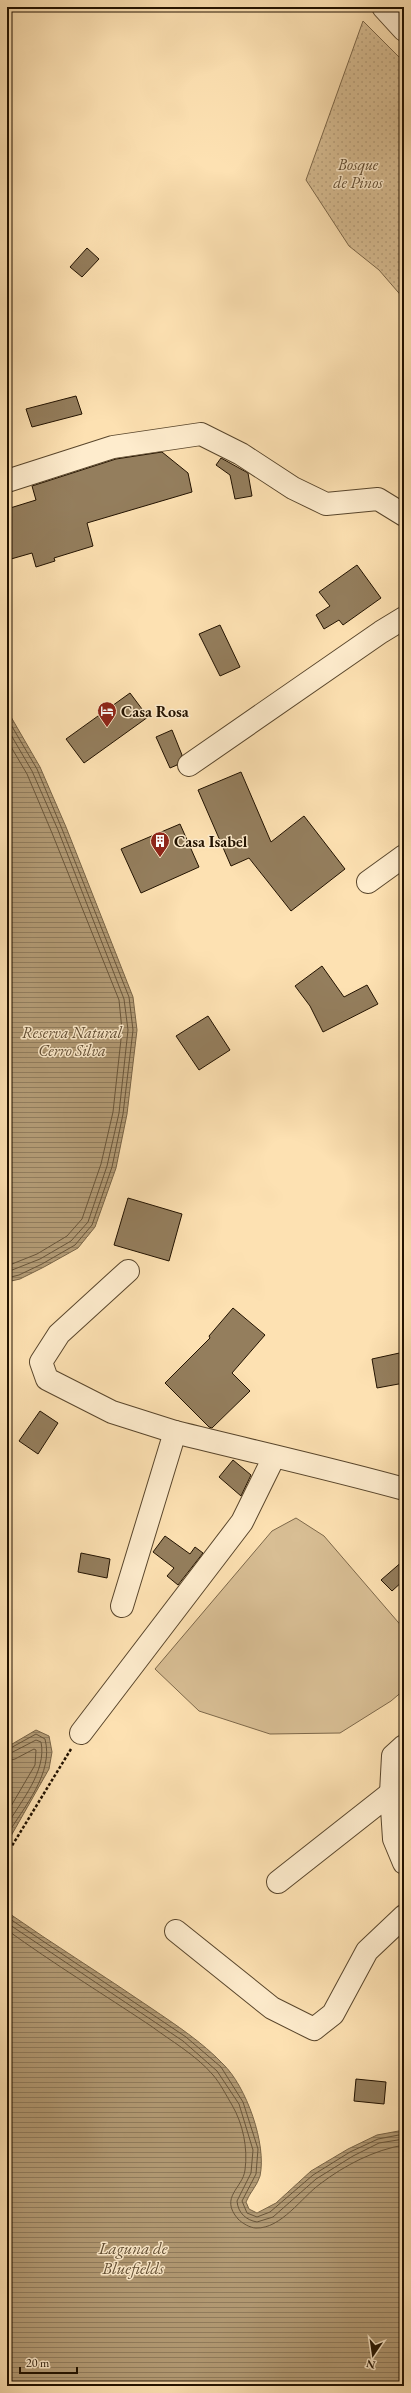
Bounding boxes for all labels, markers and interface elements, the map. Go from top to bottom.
park label: Bosque de Pinos [333,154,383,193]
hotel icon: Casa Rosa [96,700,118,728]
place label: Casa Rosa [121,701,190,722]
building icon: Casa Isabel [149,830,171,858]
place label: Casa Isabel [174,831,248,852]
park label: Reserva Natural Cerro Silva [22,1022,123,1061]
water label: Laguna de Bluefields [98,2237,168,2279]
north arrow [353,2335,393,2375]
scale bar [20,2349,77,2375]
text: 20 m [26,2355,50,2371]
text: N [365,2357,377,2373]

